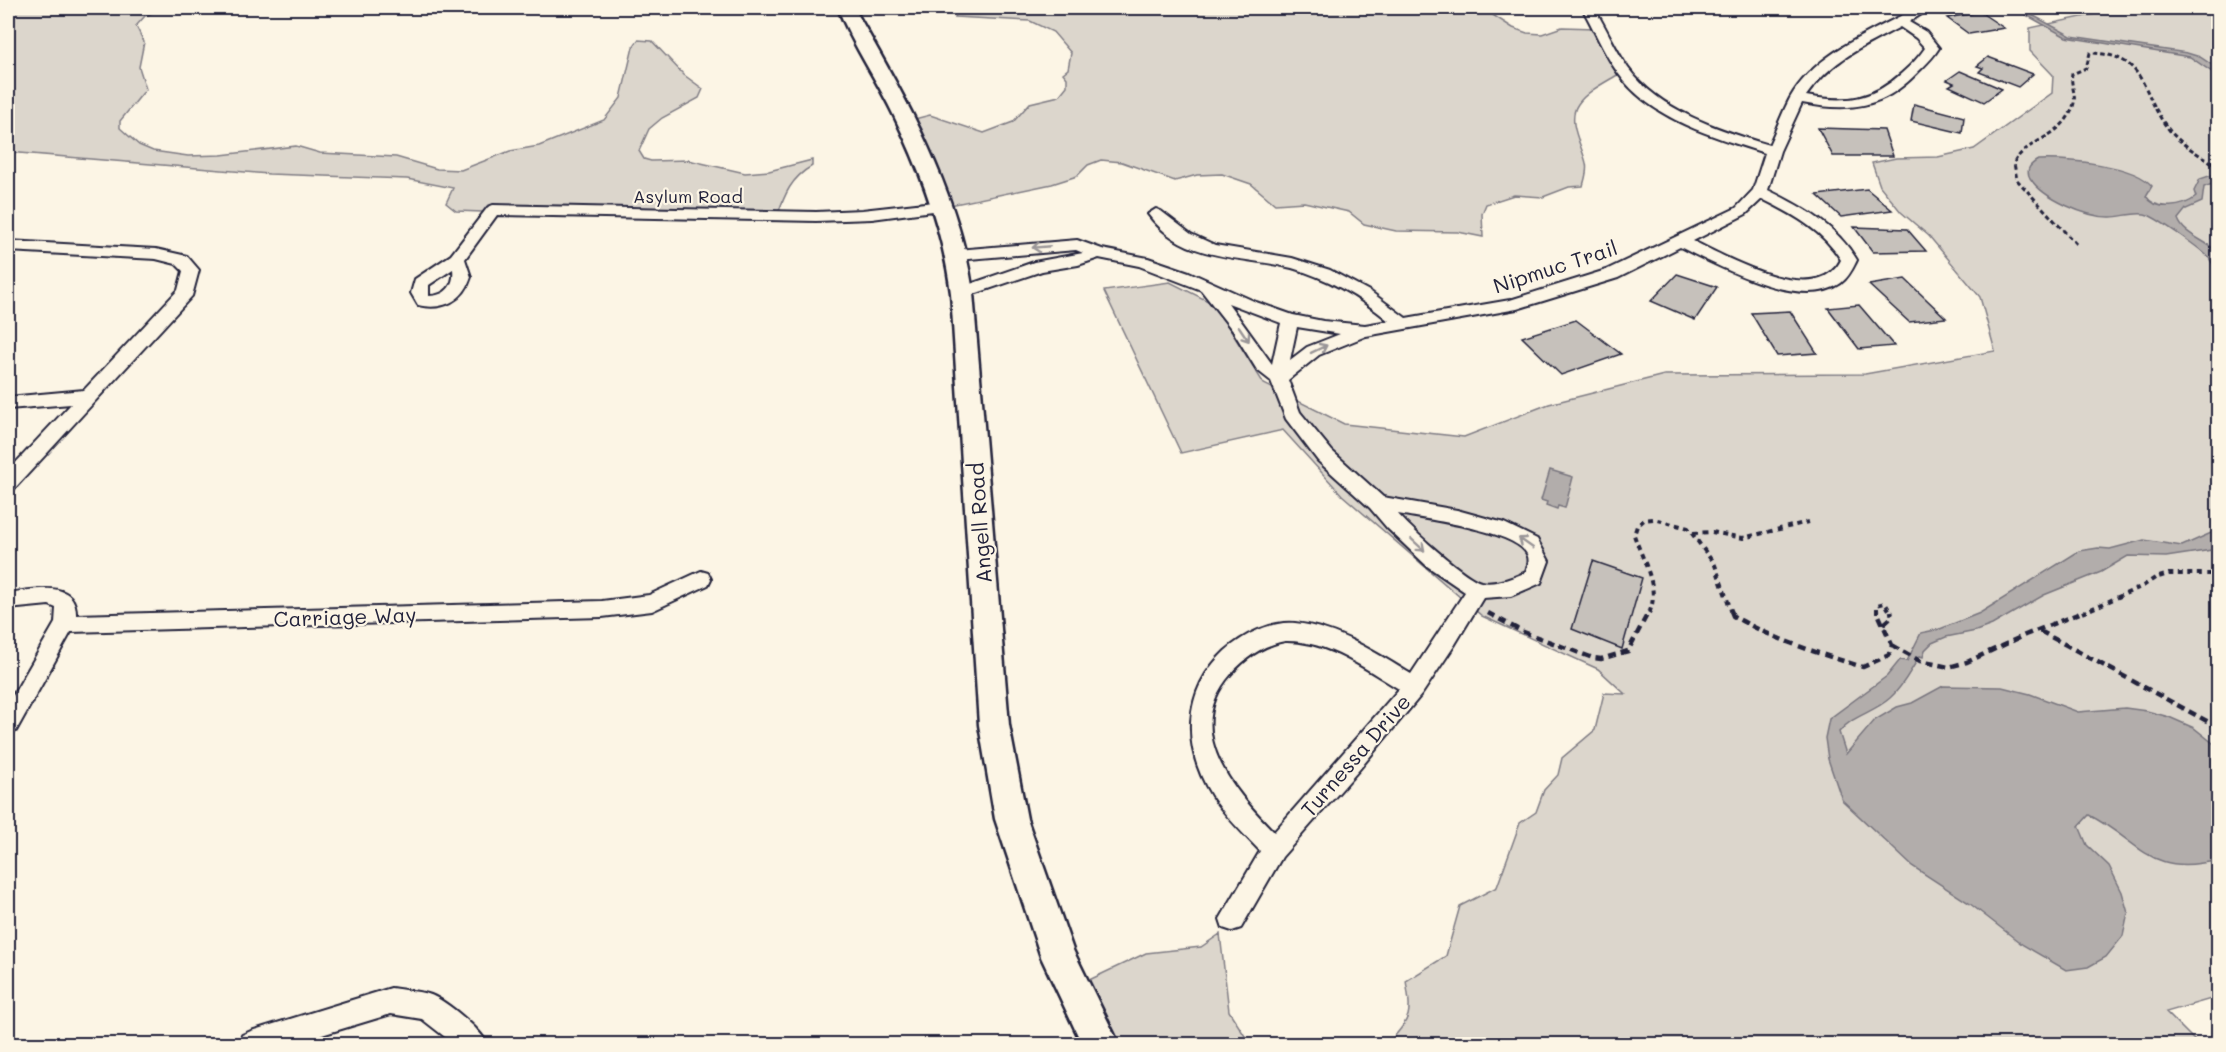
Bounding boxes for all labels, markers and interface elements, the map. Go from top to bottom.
street label: Asylum Road [633,184,743,208]
street label: Nipmuc Trail [1489,233,1621,299]
one-way arrow [1031,242,1051,253]
one-way arrow [1238,325,1250,341]
one-way arrow [1310,343,1327,355]
street label: Angell Road [961,462,997,584]
one-way arrow [1518,537,1534,549]
one-way arrow [1410,538,1425,552]
street label: Carriage Way [273,600,417,632]
street label: Turnessa Drive [1294,688,1416,822]

